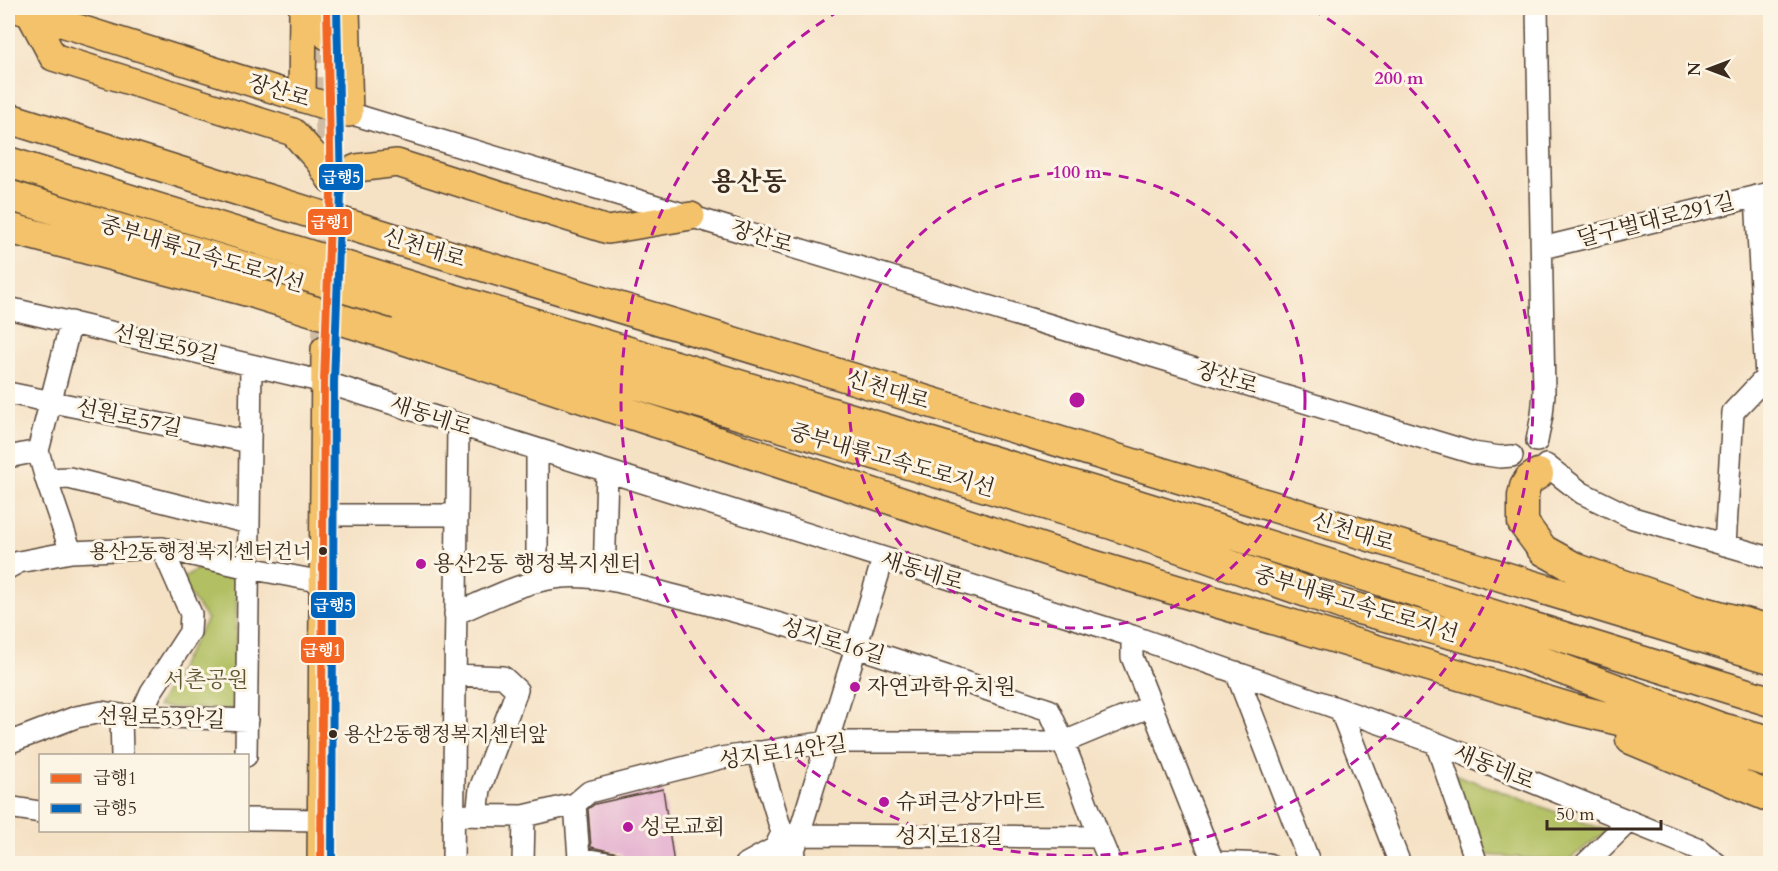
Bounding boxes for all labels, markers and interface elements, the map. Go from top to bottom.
north arrow [1679,39,1739,99]
text: N [1684,62,1706,76]
text: 200 m [1374,66,1424,91]
street label: 장산로 [244,67,314,115]
text: 100 m [1052,160,1102,185]
line badge: 급행5 [318,163,364,191]
district label: 용산동 [711,164,787,199]
text: 급행5 [321,167,361,189]
street label: 달구벌대로291길 [1574,186,1738,254]
line badge: 급행1 [307,208,353,236]
street label: 중부내륙고속도로지선 [96,209,308,299]
text: 급행1 [310,212,350,234]
street label: 장산로 [727,213,797,261]
street label: 신천대로 [379,221,469,275]
street label: 선원로59길 [110,317,222,371]
street label: 장산로 [1192,354,1262,402]
street label: 신천대로 [843,363,933,417]
street label: 새동네로 [386,389,476,443]
centre of rings [1067,390,1087,410]
street label: 선원로57길 [73,392,185,444]
street label: 중부내륙고속도로지선 [786,416,998,504]
street label: 신천대로 [1308,505,1398,559]
place label: 용산2동행정복지센터건너 [89,538,312,565]
street label: 새동네로 [877,544,967,598]
marker: 용산2동행정복지센터건너 [317,545,329,557]
place label: 용산2동 행정복지센터 [433,549,641,579]
marker: 용산2동 행정복지센터 [414,557,428,571]
street label: 중부내륙고속도로지선 [1250,559,1462,649]
line badge: 급행5 [310,591,356,619]
text: 급행5 [313,595,353,617]
street label: 성지로16길 [777,611,889,671]
line badge: 급행1 [300,636,345,664]
text: 급행1 [302,640,342,662]
park label: 서촌공원 [163,665,249,695]
place label: 자연과학유치원 [867,672,1016,702]
marker: 자연과학유치원 [848,680,862,694]
street label: 선원로53안길 [96,701,226,735]
place label: 용산2동행정복지센터앞 [344,721,548,748]
marker: 용산2동행정복지센터앞 [327,728,339,740]
street label: 성지로14안길 [717,728,849,776]
street label: 새동네로 [1449,737,1539,797]
legend [39,754,249,832]
text: 급행1 [93,766,137,791]
place label: 슈퍼큰상가마트 [896,787,1045,817]
scale bar [1547,793,1661,831]
marker: 슈퍼큰상가마트 [877,795,891,809]
text: 급행5 [93,796,137,821]
text: 50 m [1556,802,1595,827]
place label: 성로교회 [640,812,725,842]
marker: 성로교회 [621,820,635,834]
street label: 성지로18길 [895,821,1003,851]

